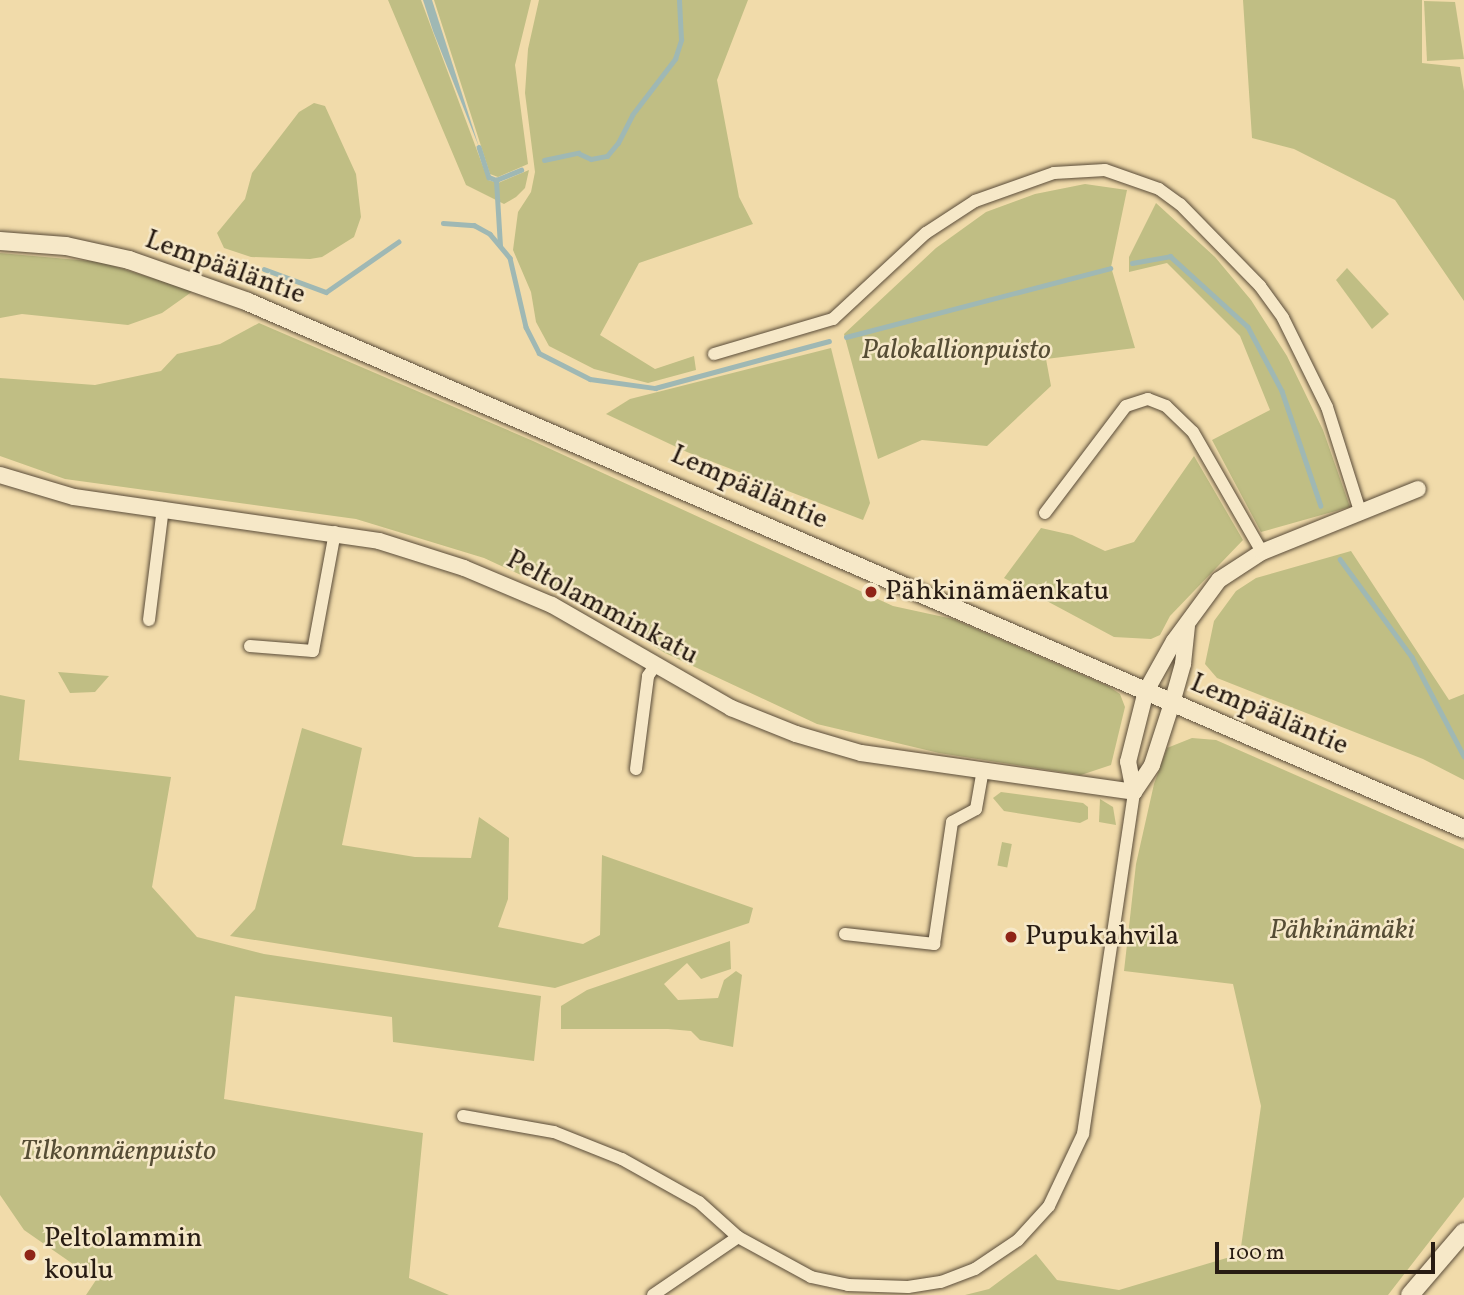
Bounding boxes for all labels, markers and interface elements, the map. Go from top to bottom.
street label: Lempääläntie [140,223,310,313]
park label: Palokallionpuisto [861,334,1051,368]
street label: Lempääläntie [665,438,833,538]
street label: Peltolamminkatu [500,543,704,673]
place label: Pähkinämäenkatu [885,575,1109,609]
marker: Pähkinämäenkatu [863,584,879,600]
street label: Lempääläntie [1185,667,1353,763]
park label: Pähkinämäki [1269,914,1415,948]
place label: Pupukahvila [1025,920,1179,954]
marker: Pupukahvila [1003,929,1019,945]
park label: Tilkonmäenpuisto [20,1135,216,1169]
place label: Peltolammin koulu [44,1222,203,1288]
scale bar [1219,1228,1440,1272]
text: 100 m [1228,1239,1285,1268]
marker: Peltolammin koulu [22,1247,38,1263]

